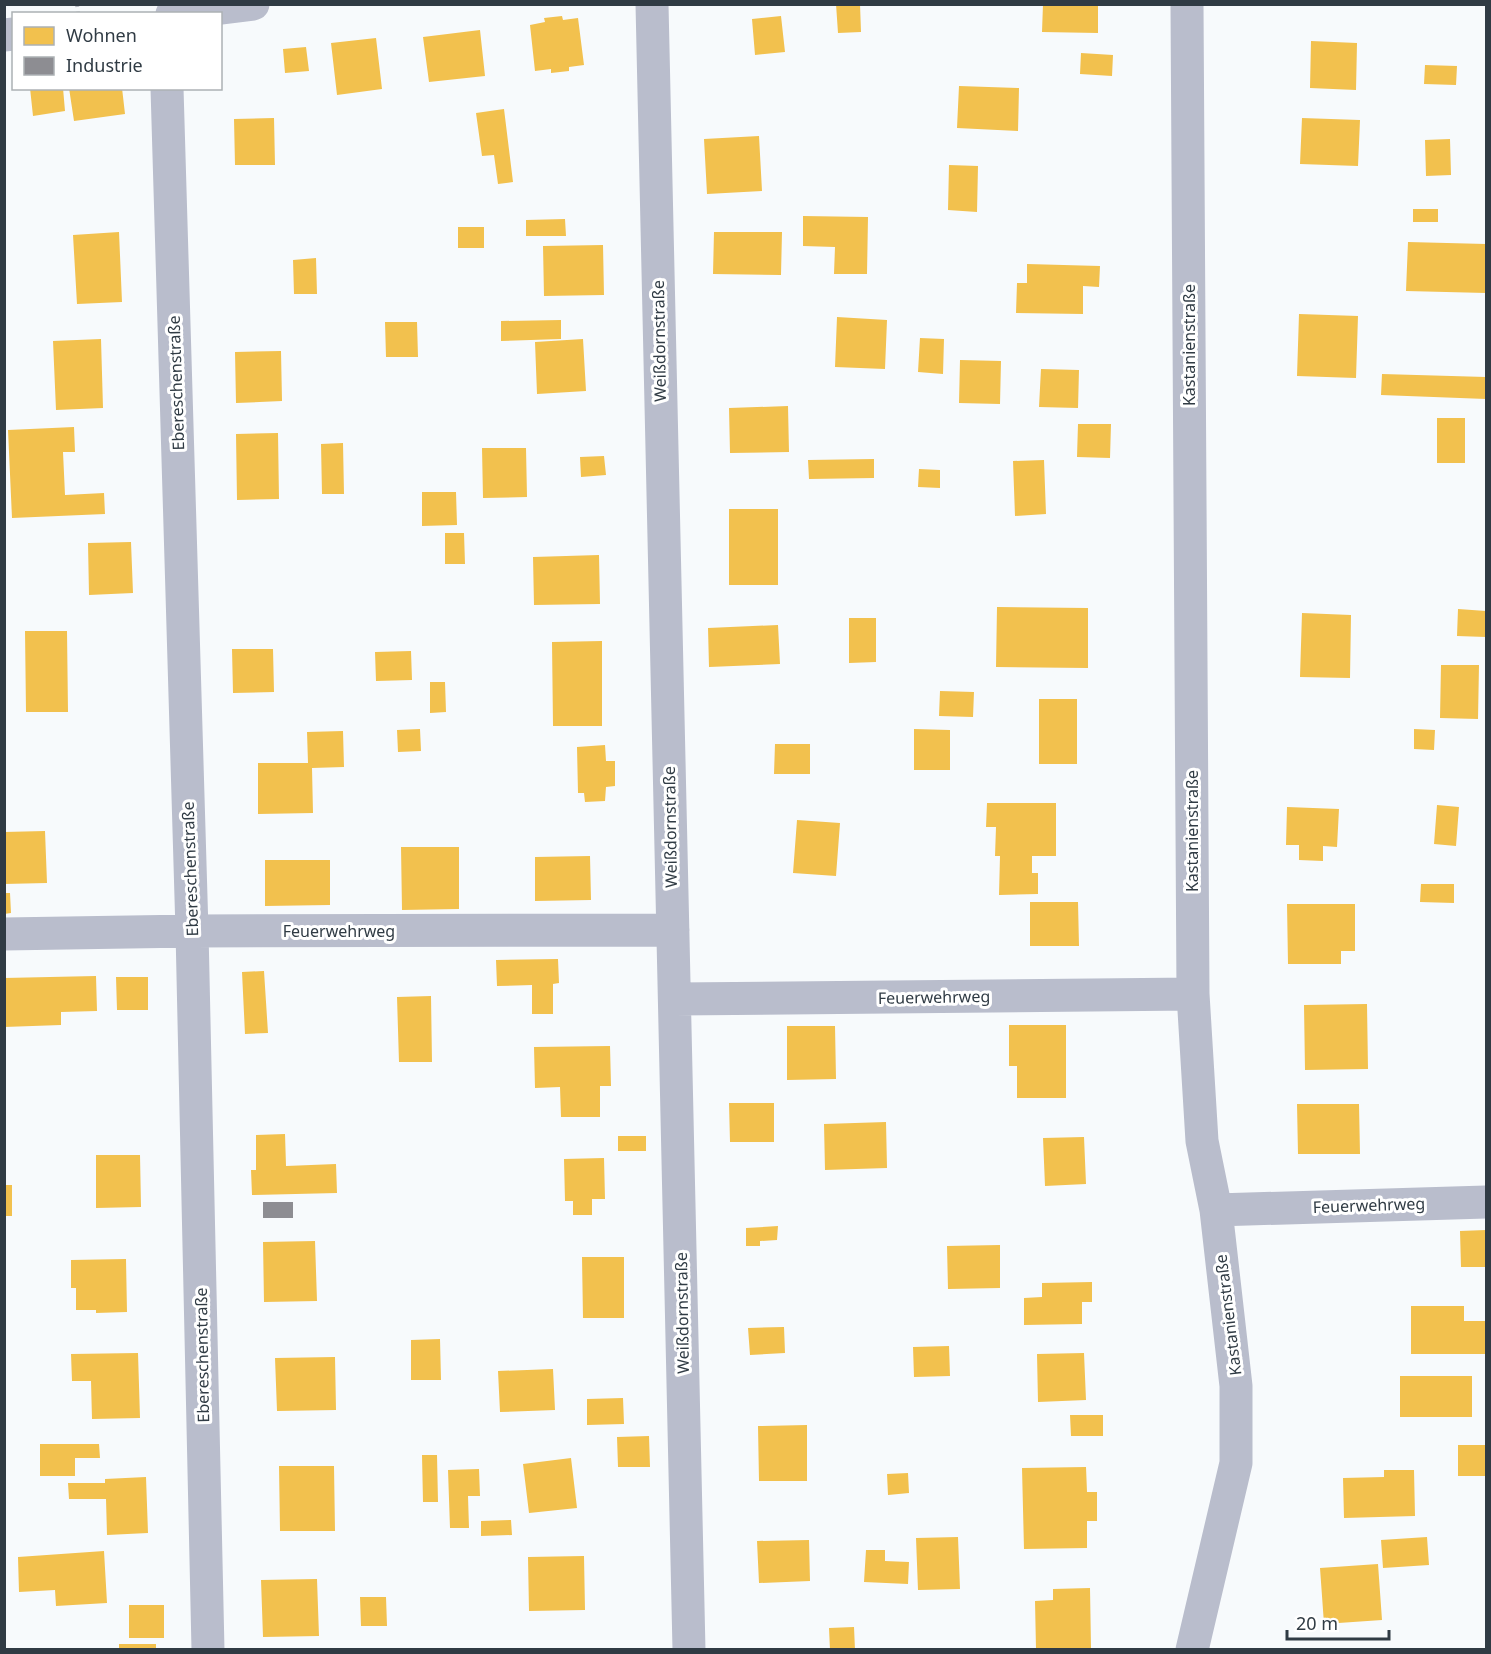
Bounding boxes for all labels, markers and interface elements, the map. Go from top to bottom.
legend [12,12,222,90]
text: Wohnen [66,23,137,47]
text: Industrie [66,53,143,77]
street label: Weißdornstraße [647,280,671,402]
street label: Kastanienstraße [1178,284,1200,406]
street label: Ebereschenstraße [163,315,189,451]
street label: Weißdornstraße [658,766,682,888]
street label: Kastanienstraße [1181,770,1203,892]
street label: Ebereschenstraße [177,801,203,937]
street label: Feuerwehrweg [283,920,395,942]
street label: Feuerwehrweg [878,985,990,1009]
street label: Feuerwehrweg [1312,1192,1426,1218]
street label: Weißdornstraße [670,1252,694,1374]
street label: Kastanienstraße [1210,1253,1246,1377]
street label: Ebereschenstraße [190,1287,214,1423]
scale bar [1287,1603,1389,1641]
text: 20 m [1296,1611,1338,1635]

